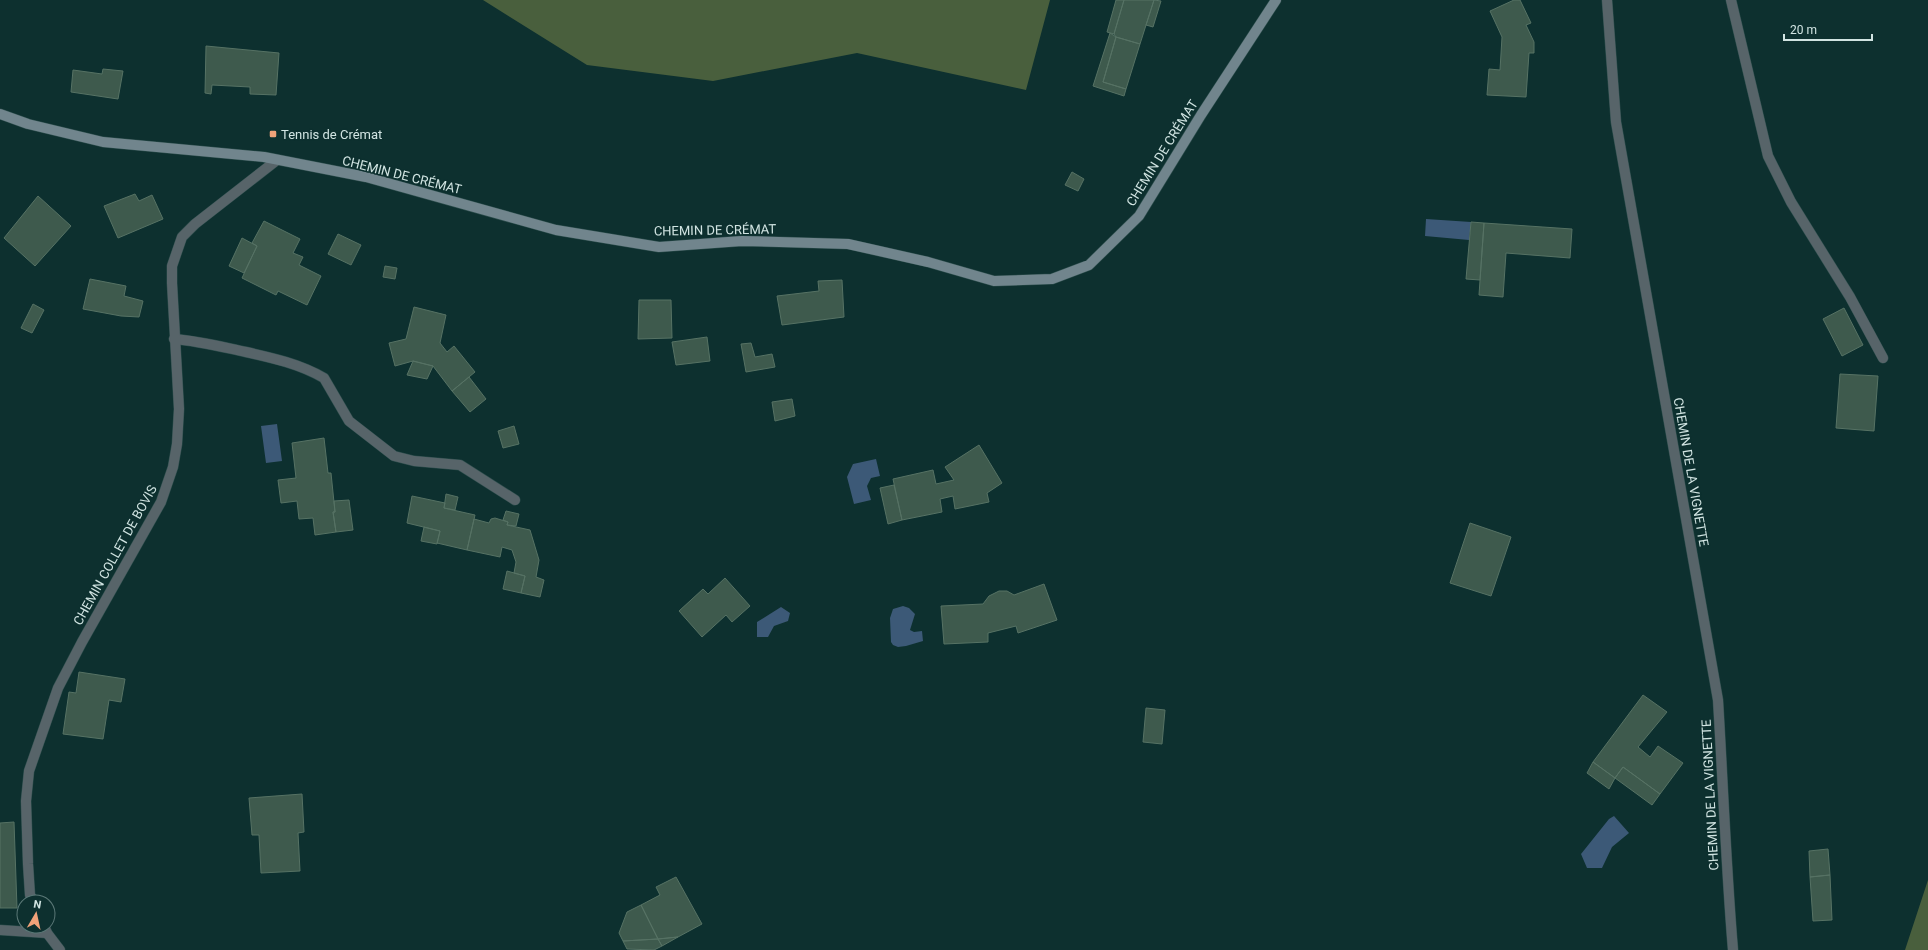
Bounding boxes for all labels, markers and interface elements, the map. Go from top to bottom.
scale bar [1784,16,1872,42]
text: 20 m [1790,23,1817,37]
street label: CHEMIN DE CRÉMAT [1123,97,1201,209]
place label: Tennis de Crémat [281,127,382,142]
marker: Tennis de Crémat [268,129,278,139]
street label: CHEMIN DE CRÉMAT [341,153,463,197]
street label: CHEMIN DE CRÉMAT [654,221,777,239]
street label: CHEMIN DE LA VIGNETTE [1671,396,1711,548]
street label: CHEMIN COLLET DE BOVIS [70,482,160,628]
street label: CHEMIN DE LA VIGNETTE [1699,719,1721,871]
north arrow [16,894,56,934]
text: N [33,898,43,912]

